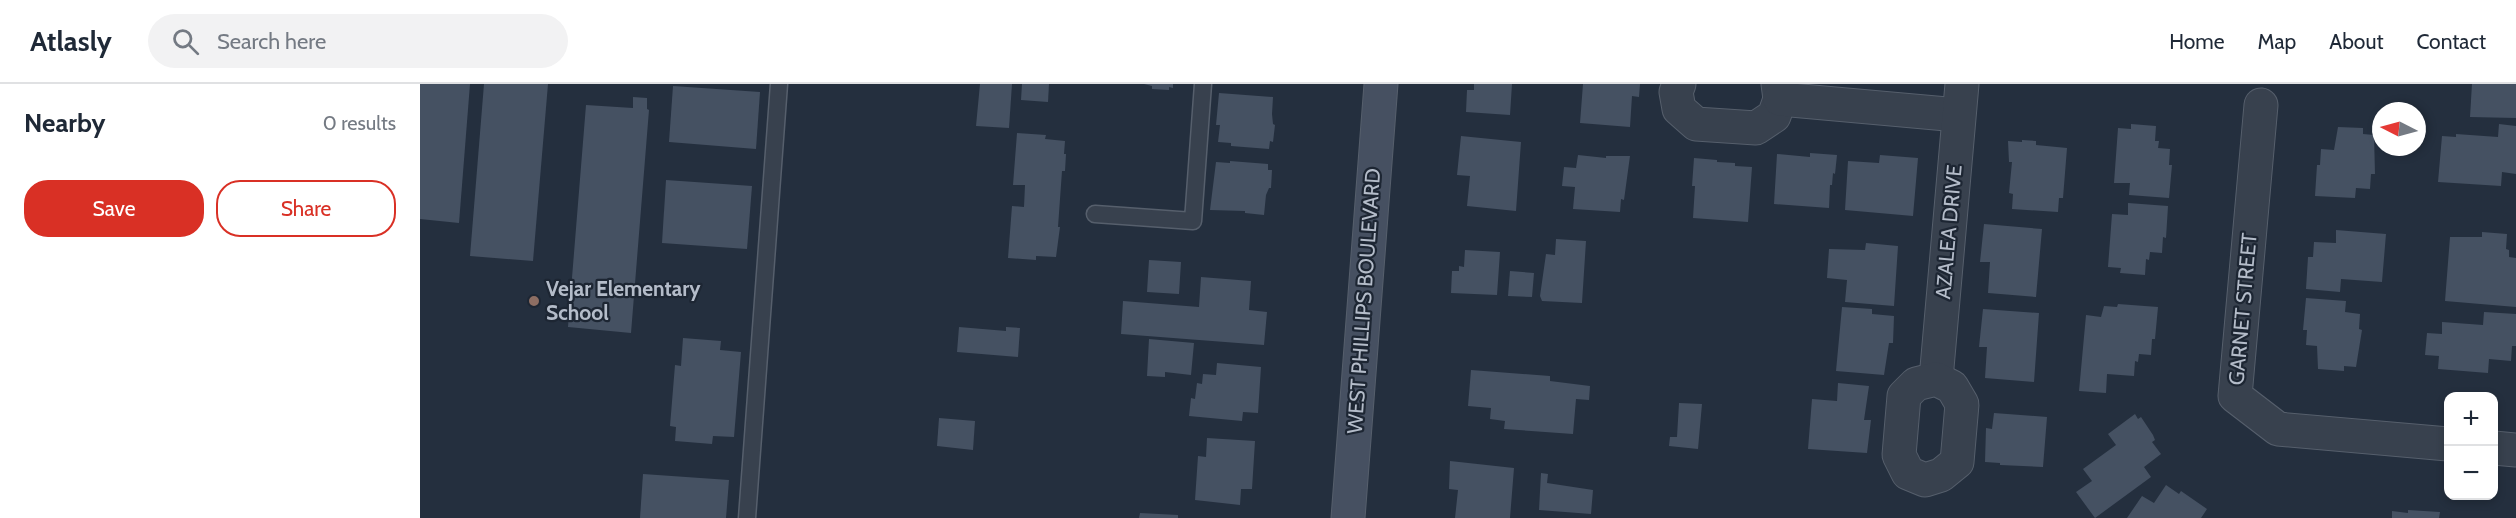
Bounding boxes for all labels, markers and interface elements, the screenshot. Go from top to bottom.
search box [148,14,568,68]
text: Atlasly [30,24,112,58]
icon: search [169,25,202,58]
text: Search here [217,28,326,55]
text: Home [2169,29,2225,54]
text: Map [2258,29,2296,54]
text: About [2329,29,2383,54]
text: Contact [2416,29,2486,54]
north arrow [2372,102,2426,156]
text: Nearby [24,107,105,139]
text: 0 results [323,111,396,135]
street label: AZALEA DRIVE [1930,164,1967,300]
street label: WEST PHILLIPS BOULEVARD [1342,167,1385,435]
button: Save [24,180,204,237]
button: Share [216,180,396,237]
street label: GARNET STREET [2223,232,2262,386]
place label: Vejar Elementary School [546,276,701,325]
marker: Vejar Elementary School [527,294,541,308]
map controls [2444,392,2498,500]
button: + [2444,392,2498,446]
button: − [2444,446,2498,500]

